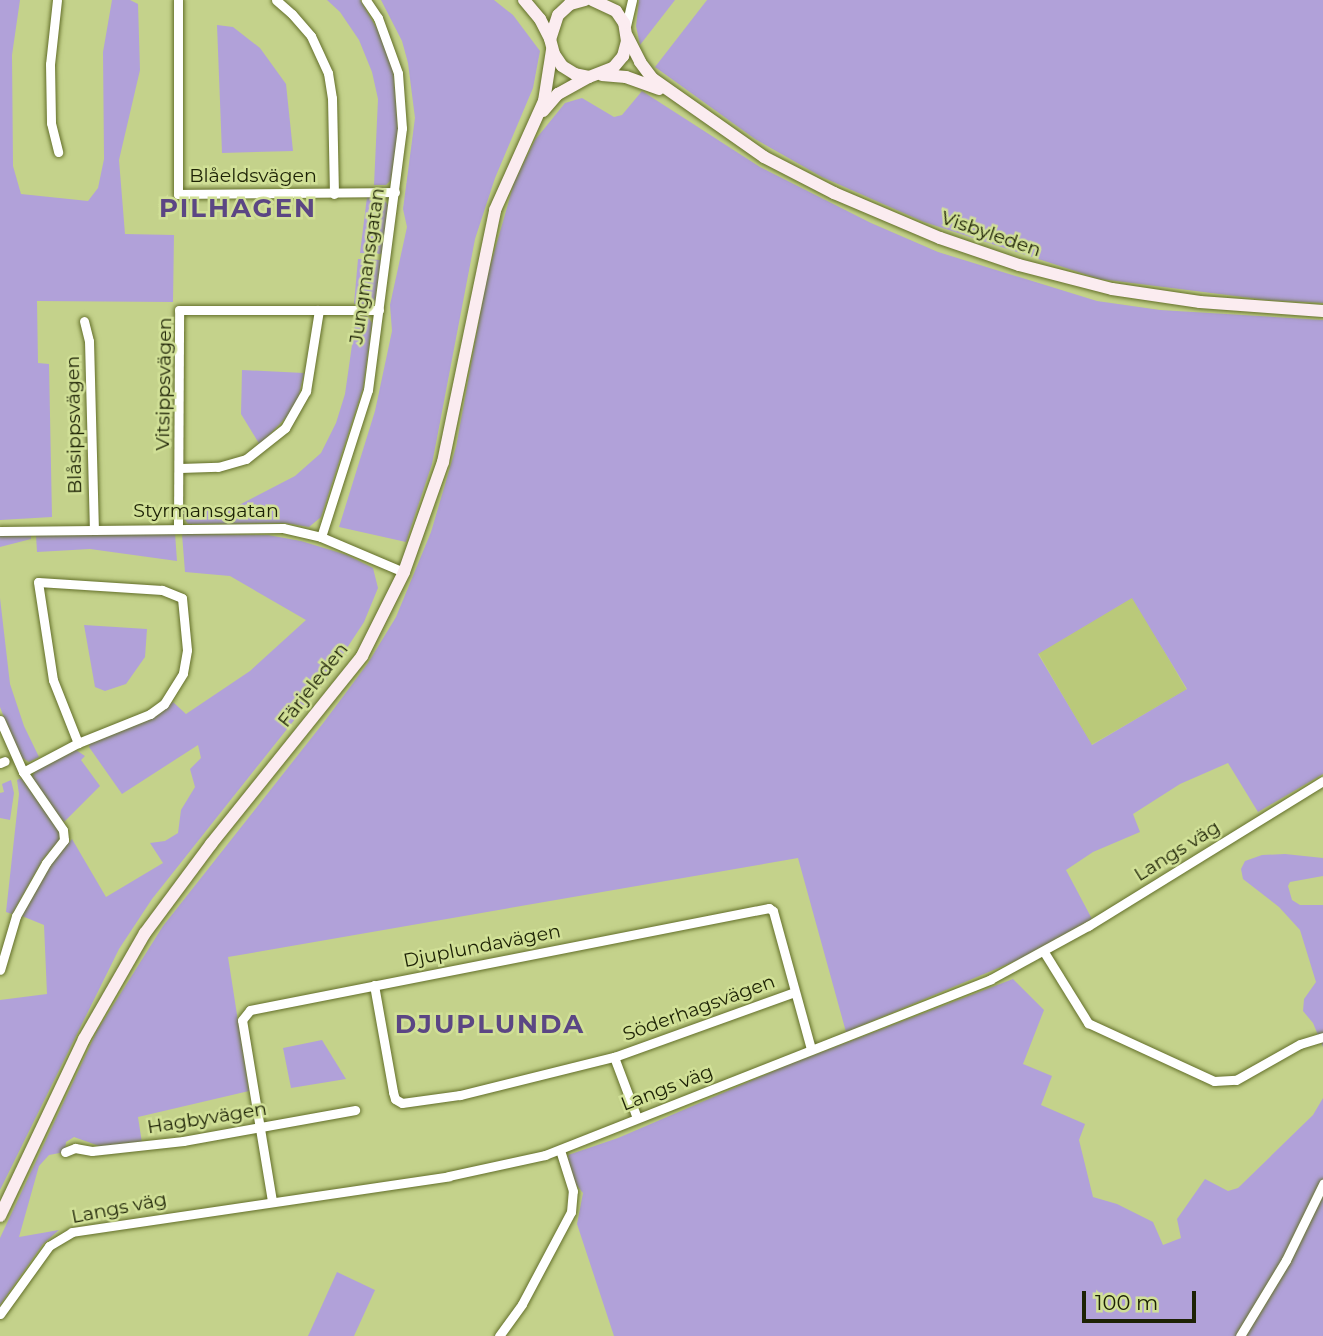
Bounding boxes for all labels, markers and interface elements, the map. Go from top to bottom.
street label: Blåeldsvägen [189,165,317,187]
street label: Jungmansgatan [345,187,389,345]
district label: PILHAGEN [160,193,316,225]
street label: Visbyleden [938,206,1044,262]
street label: Vitsippsvägen [151,317,177,451]
street label: Blåsippsvägen [61,356,87,494]
street label: Styrmansgatan [133,500,279,522]
street label: Färjeleden [273,638,353,732]
street label: Langs väg [1130,816,1224,886]
street label: Djuplundavägen [401,920,563,972]
street label: Söderhagsvägen [620,970,778,1046]
district label: DJUPLUNDA [396,1009,584,1041]
street label: Langs väg [618,1060,716,1116]
street label: Hagbyvägen [145,1097,269,1139]
street label: Langs väg [69,1188,169,1228]
scale bar [1085,1276,1199,1320]
text: 100 m [1095,1290,1158,1315]

